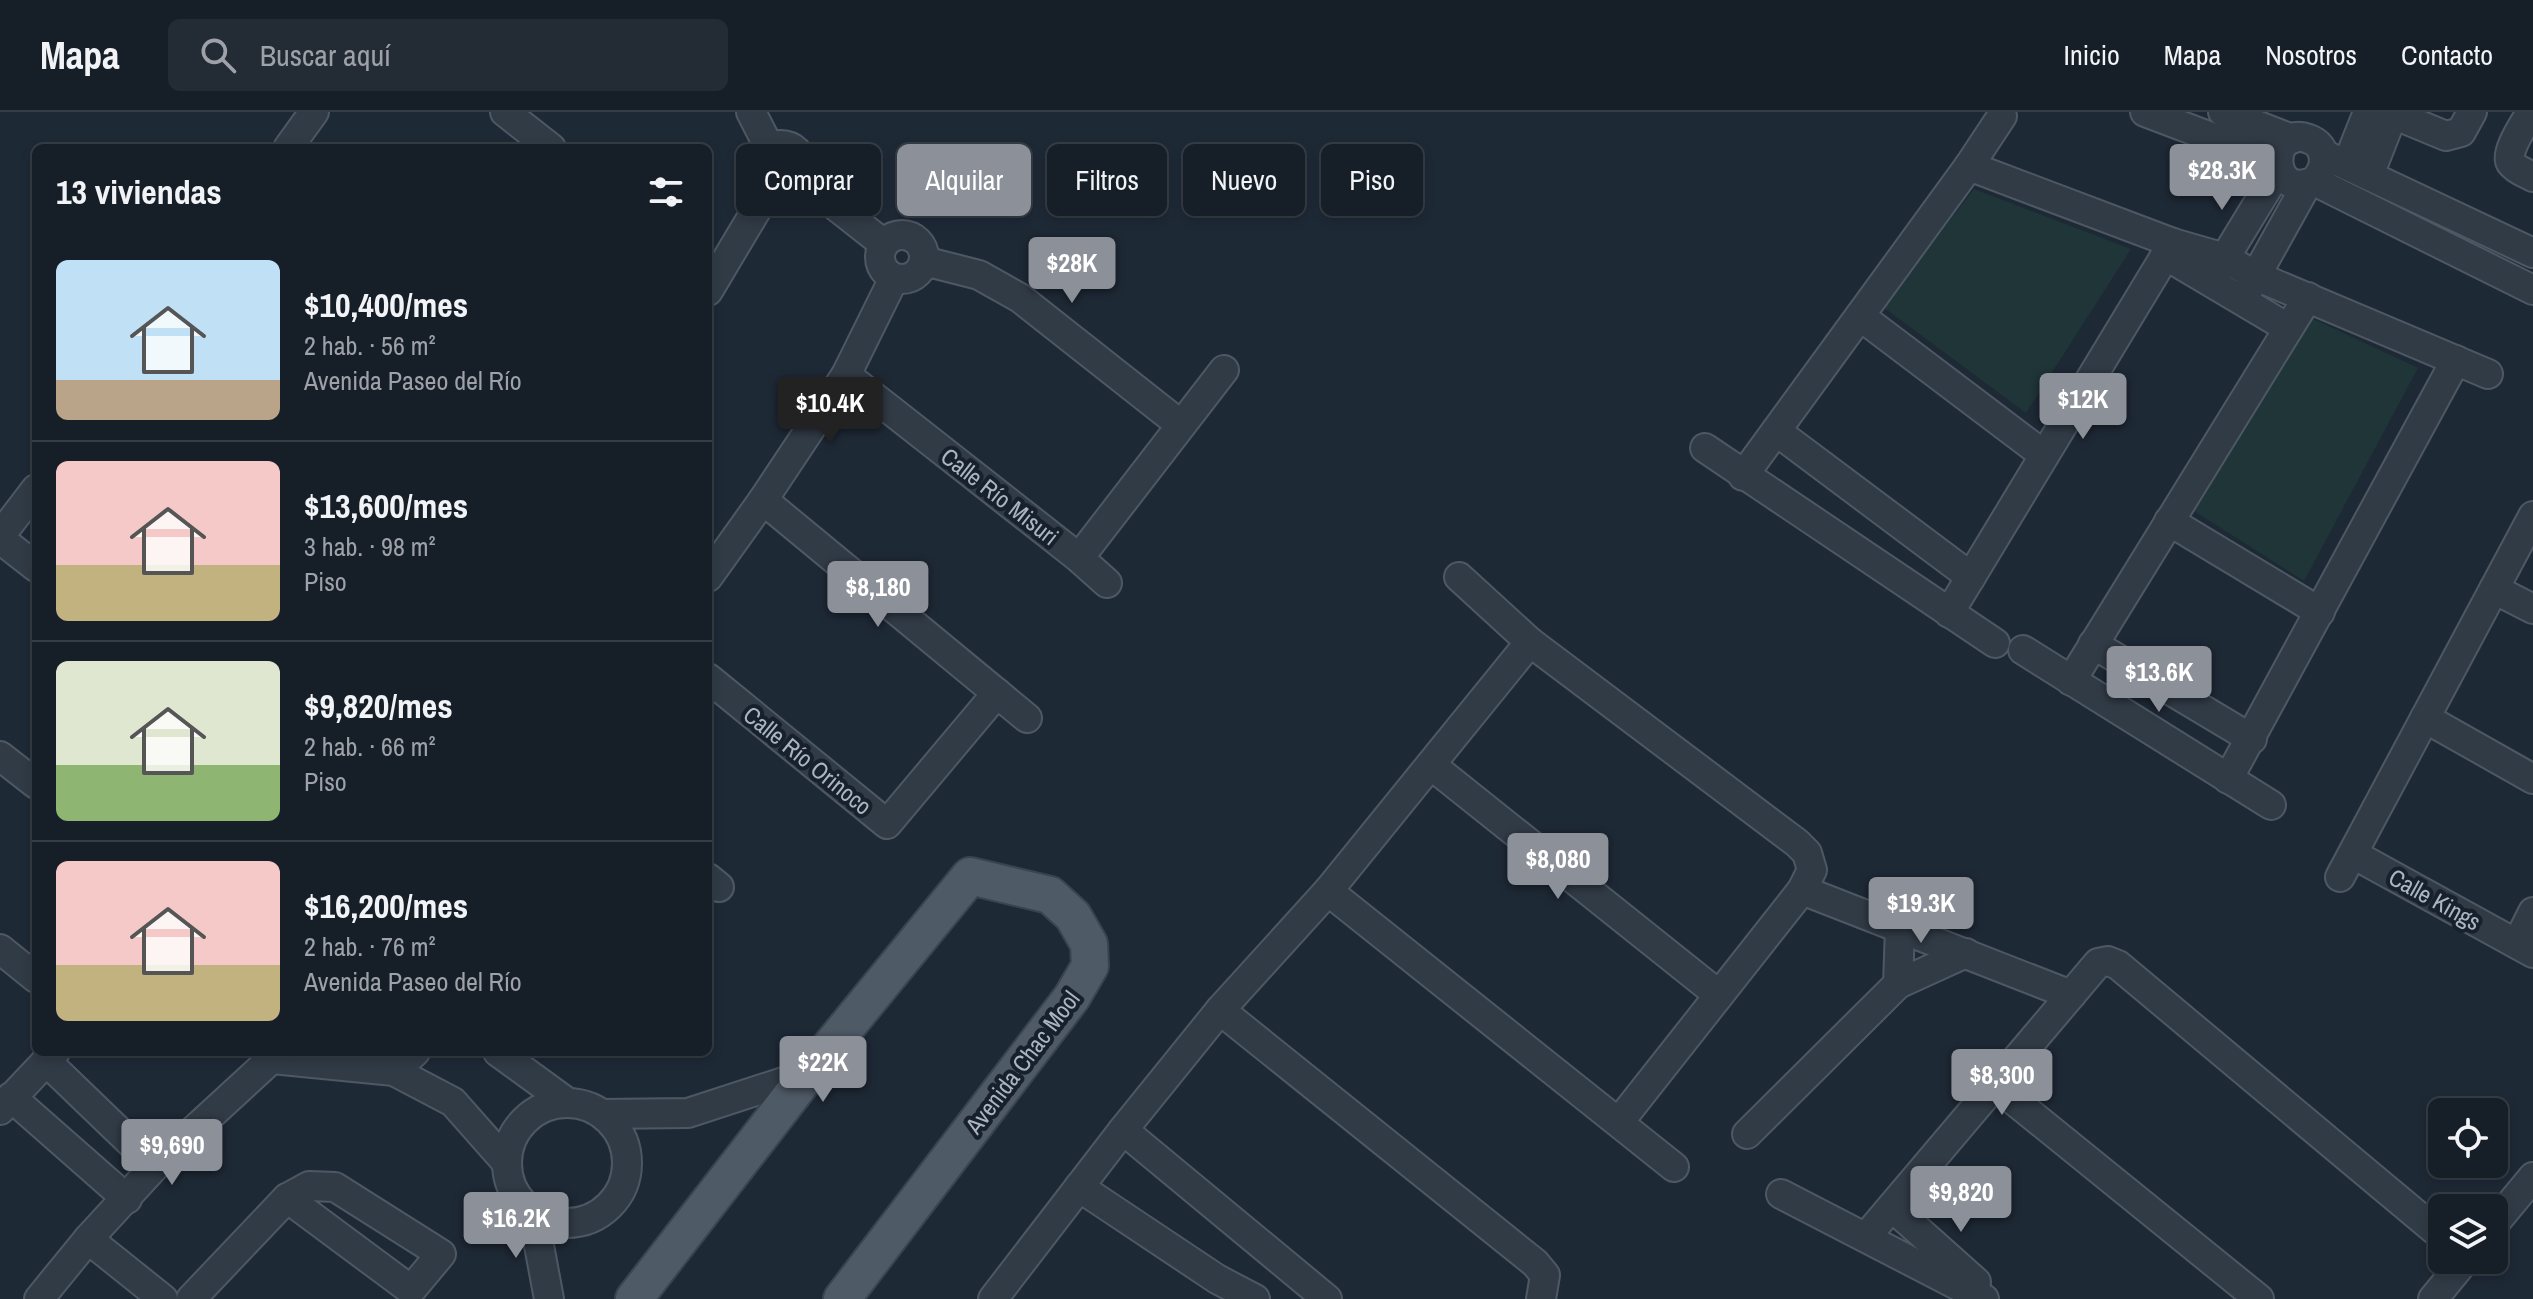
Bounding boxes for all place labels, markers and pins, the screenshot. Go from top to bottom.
pin: $28.3K [2157,144,2287,212]
pin: $28K [1025,237,1119,305]
pin: $12K [2036,373,2130,441]
pin: $10.4K [765,377,895,445]
pin: $8,180 [813,561,943,629]
pin: $13.6K [2094,646,2224,714]
pin: $8,080 [1493,833,1623,901]
pin: $19.3K [1856,877,1986,945]
pin: $22K [776,1036,870,1104]
pin: $8,300 [1937,1049,2067,1117]
pin: $9,690 [107,1119,237,1187]
pin: $9,820 [1896,1166,2026,1234]
pin: $16.2K [451,1192,581,1260]

